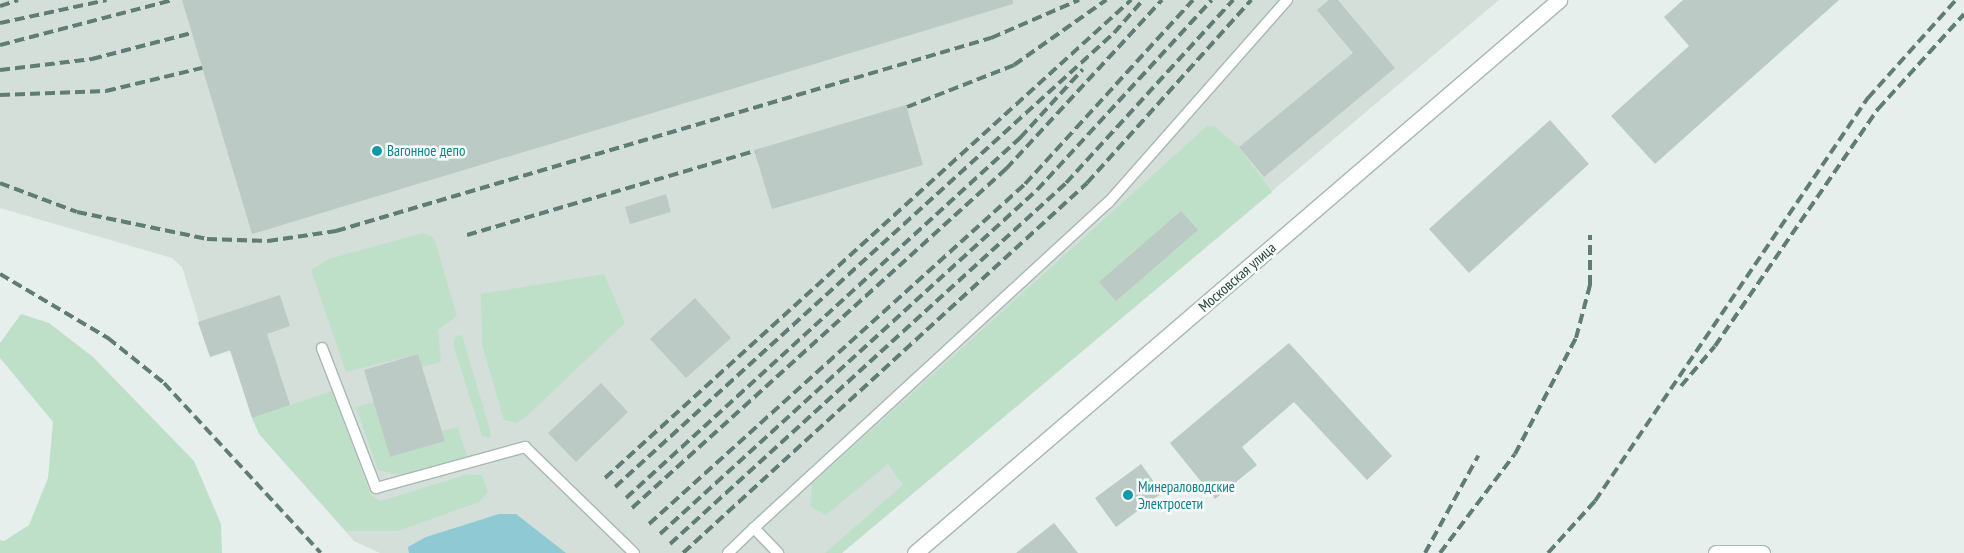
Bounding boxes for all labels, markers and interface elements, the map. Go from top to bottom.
place label: Вагонное депо [387,142,465,160]
marker: Вагонное депо [371,145,383,157]
street label: Московская улица [1195,239,1279,315]
place label: Минераловодские Электросети [1138,477,1235,512]
marker: Минераловодские Электросети [1122,489,1134,501]

